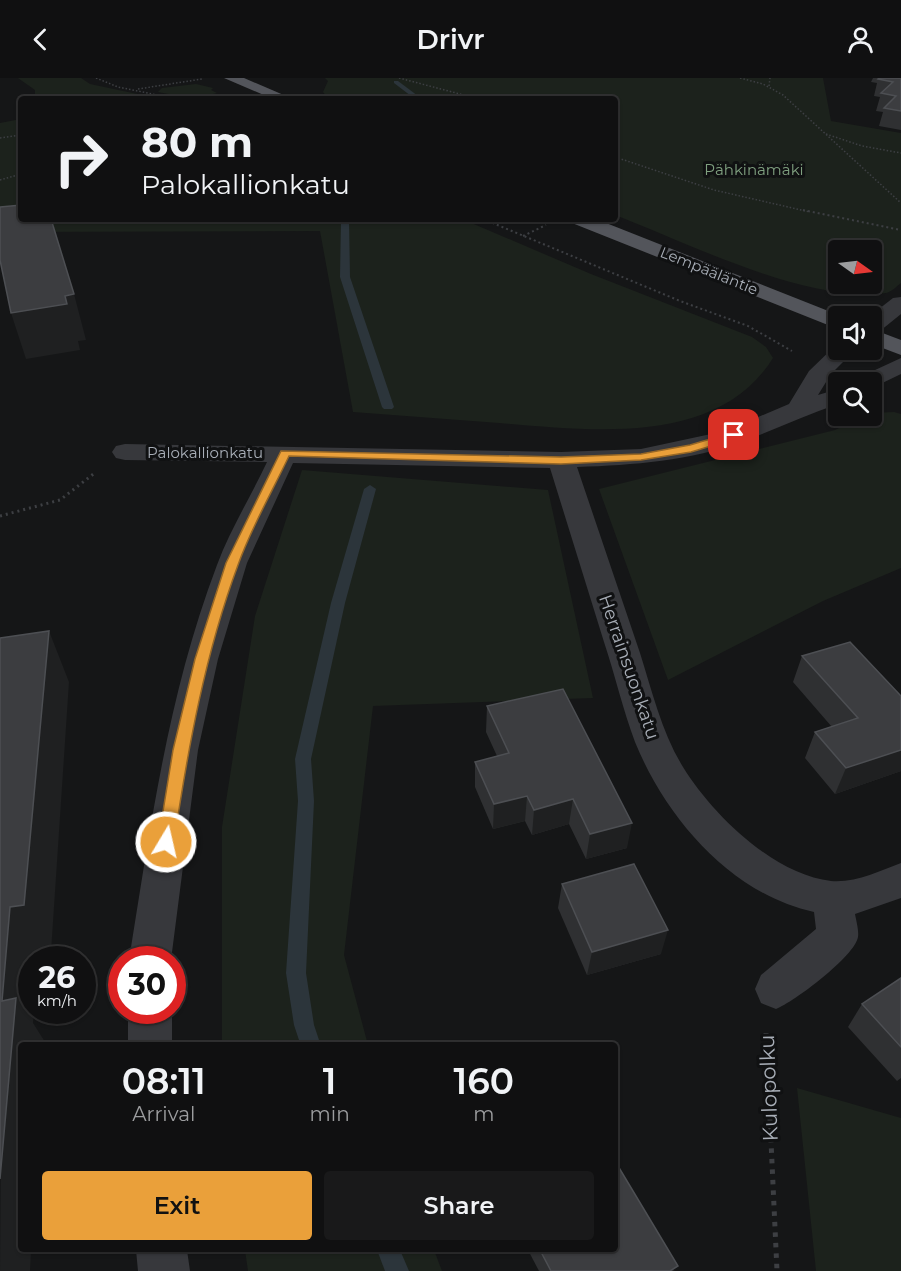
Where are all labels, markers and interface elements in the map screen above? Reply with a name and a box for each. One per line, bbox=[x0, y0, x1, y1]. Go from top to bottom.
icon: back bbox=[24, 23, 57, 56]
text: Drivr bbox=[416, 23, 485, 56]
icon: person bbox=[844, 23, 877, 56]
text: 80 m bbox=[141, 116, 253, 168]
icon: right bbox=[42, 120, 120, 198]
park label: Pähkinämäki bbox=[704, 160, 804, 179]
text: Palokallionkatu bbox=[141, 168, 350, 201]
north arrow bbox=[828, 240, 882, 294]
map controls bbox=[828, 240, 882, 426]
street label: Lempääläntie bbox=[658, 242, 761, 299]
button: sound bbox=[828, 306, 882, 360]
button: search bbox=[828, 372, 882, 426]
pin bbox=[708, 409, 759, 460]
icon: arrive bbox=[717, 418, 750, 451]
street label: Palokallionkatu bbox=[147, 443, 263, 462]
street label: Herrainsuonkatu bbox=[594, 592, 664, 742]
position arrow bbox=[134, 810, 198, 874]
speed limit sign: 30 bbox=[108, 946, 186, 1024]
text: 26 bbox=[39, 959, 75, 996]
text: km/h bbox=[37, 991, 77, 1010]
street label: Kulopolku bbox=[754, 1034, 783, 1142]
text: 08:11 bbox=[122, 1059, 206, 1103]
text: 1 bbox=[323, 1059, 337, 1103]
text: 160 bbox=[454, 1059, 514, 1103]
text: Arrival bbox=[132, 1102, 195, 1126]
text: min bbox=[310, 1102, 350, 1126]
text: m bbox=[473, 1102, 494, 1126]
button: Exit bbox=[42, 1171, 312, 1240]
button: Share bbox=[324, 1171, 594, 1240]

